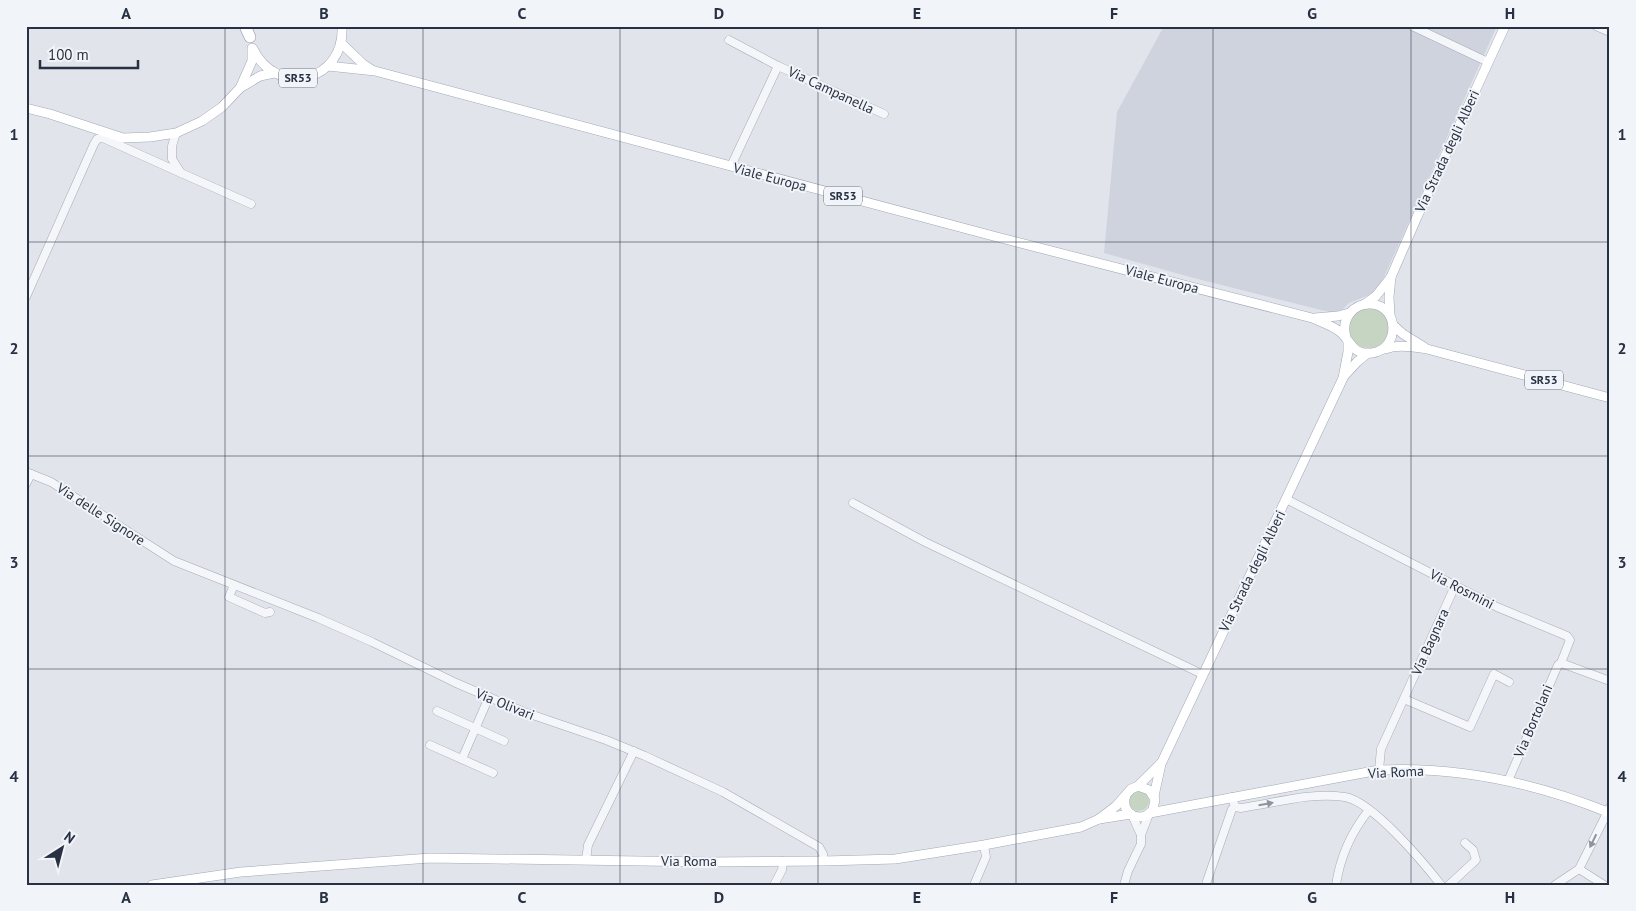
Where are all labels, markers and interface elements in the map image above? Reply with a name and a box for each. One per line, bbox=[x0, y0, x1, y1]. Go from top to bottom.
text: A bbox=[121, 3, 131, 23]
text: B bbox=[319, 3, 329, 23]
text: C bbox=[518, 3, 527, 23]
text: D bbox=[714, 3, 724, 23]
text: E bbox=[913, 3, 921, 23]
text: F bbox=[1110, 3, 1118, 23]
text: G bbox=[1307, 3, 1317, 23]
text: H bbox=[1505, 3, 1515, 23]
scale bar bbox=[40, 38, 138, 70]
text: 100 m bbox=[48, 45, 89, 64]
street label: Via Campanella bbox=[784, 62, 877, 118]
road number: SR53 bbox=[279, 68, 317, 88]
street label: Via Strada degli Alberi bbox=[1410, 87, 1483, 216]
text: 1 bbox=[9, 124, 19, 144]
text: 1 bbox=[1617, 124, 1627, 144]
street label: Viale Europa bbox=[730, 158, 809, 195]
road number: SR53 bbox=[824, 187, 862, 206]
street label: Viale Europa bbox=[1122, 260, 1201, 297]
text: 2 bbox=[9, 338, 19, 358]
text: 2 bbox=[1617, 338, 1627, 358]
road number: SR53 bbox=[1525, 370, 1563, 390]
street label: Via delle Signore bbox=[53, 478, 149, 549]
street label: Via Strada degli Alberi bbox=[1214, 507, 1289, 636]
text: 3 bbox=[9, 552, 19, 572]
text: 3 bbox=[1617, 552, 1627, 572]
street label: Via Rosmini bbox=[1426, 565, 1497, 613]
street label: Via Bagnara bbox=[1407, 606, 1453, 679]
street label: Via Bortolani bbox=[1509, 682, 1556, 761]
street label: Via Olivari bbox=[472, 684, 537, 724]
street label: Via Roma bbox=[1367, 762, 1424, 783]
text: 4 bbox=[9, 766, 19, 786]
text: 4 bbox=[1617, 766, 1627, 786]
one-way arrow bbox=[1258, 799, 1274, 807]
north arrow bbox=[38, 824, 88, 874]
text: N bbox=[61, 827, 79, 847]
one-way arrow bbox=[1589, 833, 1597, 848]
street label: Via Roma bbox=[660, 852, 717, 870]
text: A bbox=[121, 887, 131, 907]
text: B bbox=[319, 887, 329, 907]
text: C bbox=[518, 887, 527, 907]
text: D bbox=[714, 887, 724, 907]
text: E bbox=[913, 887, 921, 907]
text: F bbox=[1110, 887, 1118, 907]
text: G bbox=[1307, 887, 1317, 907]
text: H bbox=[1505, 887, 1515, 907]

